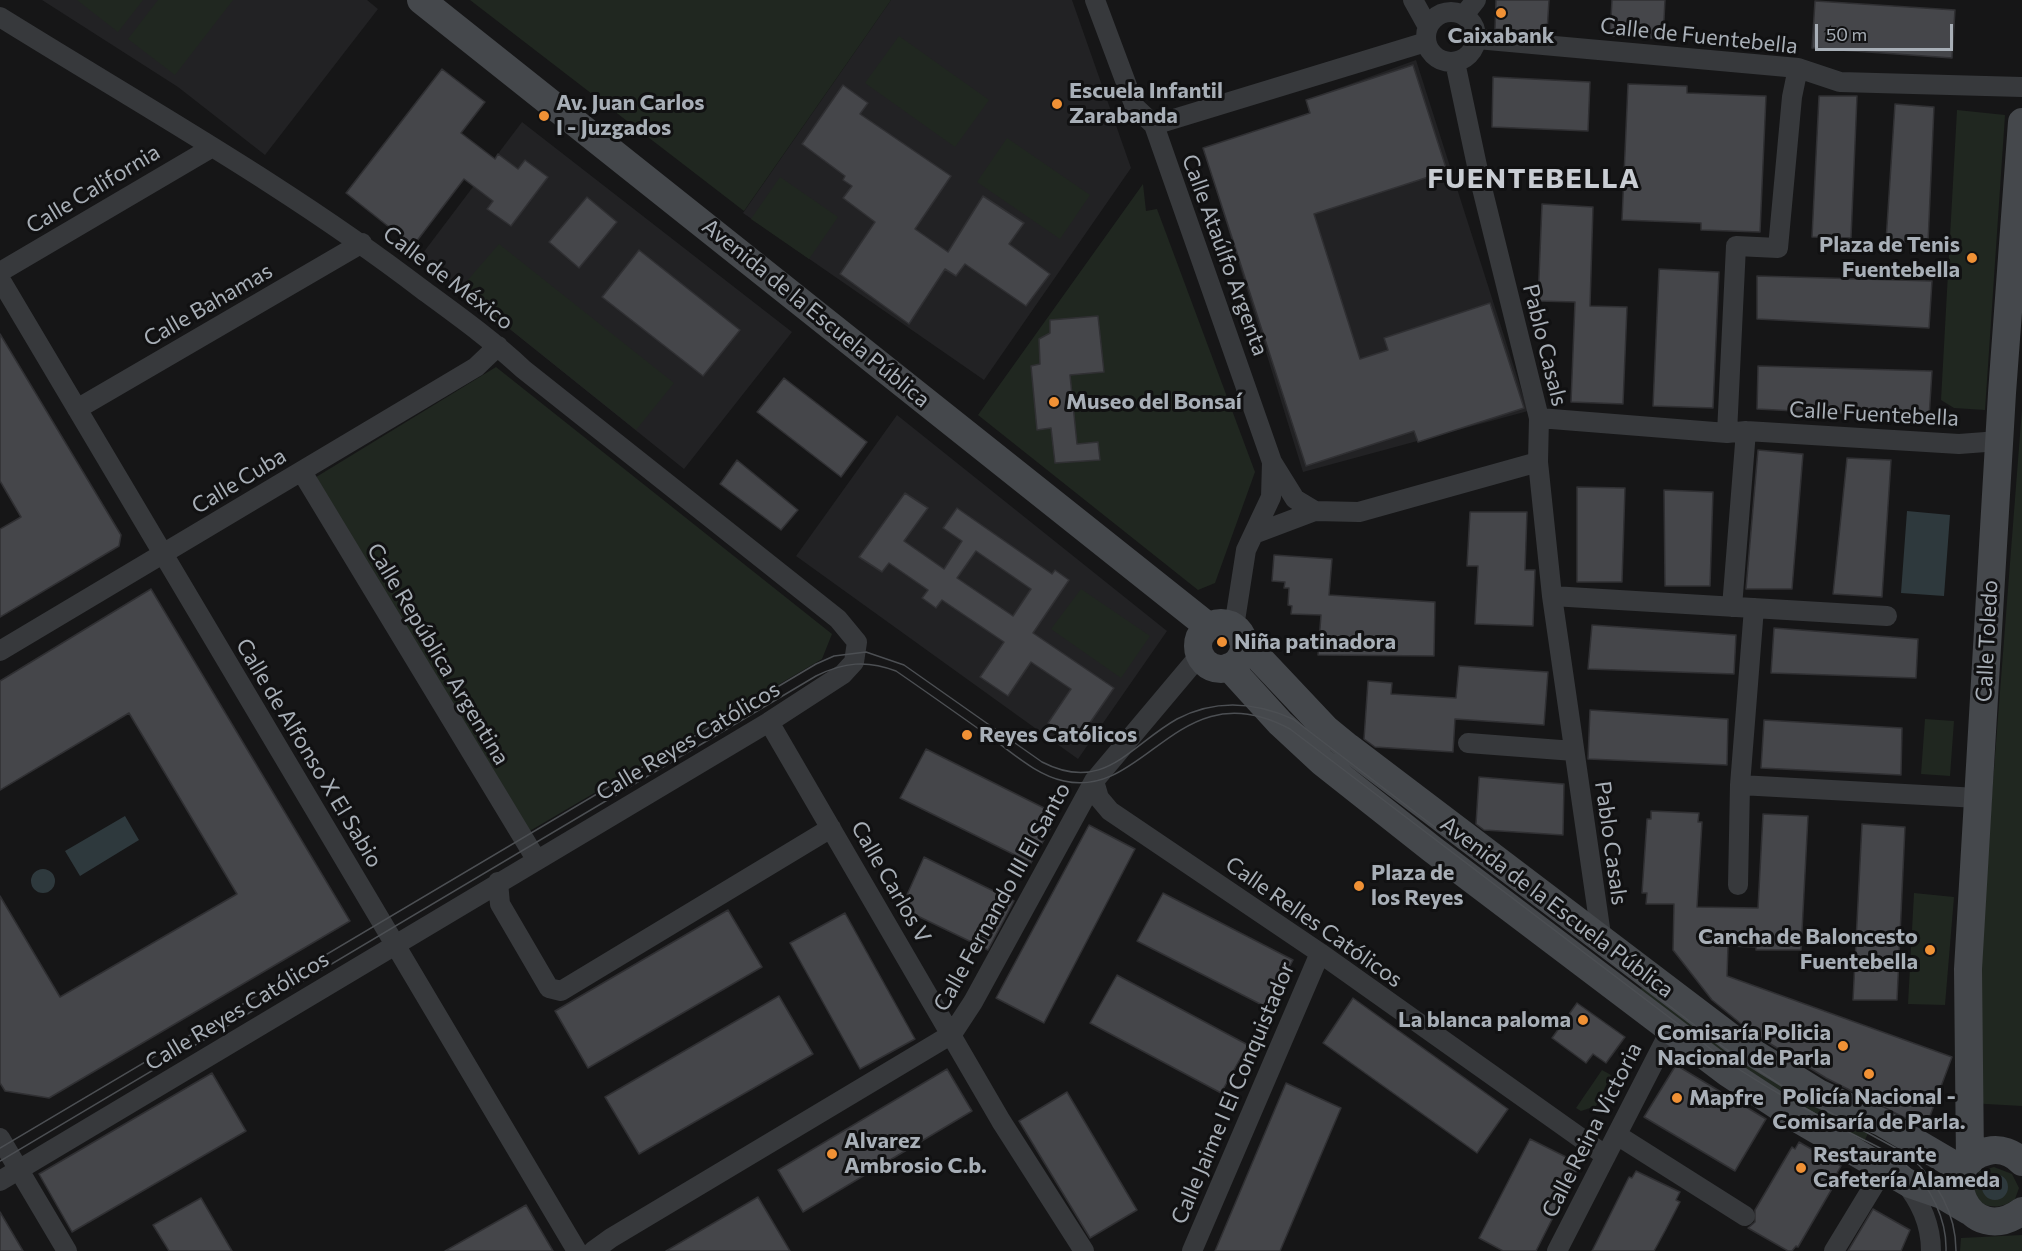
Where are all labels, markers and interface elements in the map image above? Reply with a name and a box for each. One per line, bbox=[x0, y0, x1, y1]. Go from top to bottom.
marker: Caixabank bbox=[1494, 6, 1508, 20]
street label: Calle de Fuentebella bbox=[1599, 12, 1799, 60]
scale bar bbox=[1818, 12, 1956, 50]
place label: Caixabank bbox=[1448, 23, 1554, 49]
text: 50 m bbox=[1826, 23, 1867, 45]
place label: Escuela Infantil Zarabanda bbox=[1069, 78, 1223, 130]
place label: Av. Juan Carlos I - Juzgados bbox=[556, 90, 704, 142]
marker: Escuela Infantil Zarabanda bbox=[1050, 97, 1064, 111]
marker: Av. Juan Carlos I - Juzgados bbox=[537, 109, 551, 123]
street label: Calle California bbox=[21, 139, 165, 239]
street label: Calle Ataúlfo Argenta bbox=[1176, 151, 1274, 359]
district label: FUENTEBELLA bbox=[1427, 162, 1641, 196]
street label: Avenida de la Escuela Pública bbox=[697, 213, 935, 413]
street label: Calle de México bbox=[378, 220, 518, 336]
place label: Plaza de Tenis Fuentebella bbox=[1819, 232, 1960, 284]
marker: Plaza de Tenis Fuentebella bbox=[1965, 251, 1979, 265]
street label: Calle Bahamas bbox=[139, 258, 277, 352]
street label: Pablo Casals bbox=[1517, 281, 1573, 409]
place label: Museo del Bonsaí bbox=[1066, 389, 1242, 415]
marker: Museo del Bonsaí bbox=[1047, 395, 1061, 409]
street label: Calle Fuentebella bbox=[1788, 396, 1960, 432]
street label: Calle Cuba bbox=[187, 443, 291, 519]
street label: Calle República Argentina bbox=[361, 538, 515, 770]
street label: Calle Toledo bbox=[1971, 579, 2003, 703]
place label: Niña patinadora bbox=[1234, 629, 1396, 655]
street label: Calle de Alfonso X El Sabio bbox=[230, 634, 388, 872]
marker: Niña patinadora bbox=[1215, 635, 1229, 649]
street label: Calle Reyes Católicos bbox=[591, 676, 785, 806]
place label: Reyes Católicos bbox=[979, 722, 1137, 748]
marker: Reyes Católicos bbox=[960, 728, 974, 742]
street label: Calle Fernando III El Santo bbox=[928, 778, 1076, 1016]
street label: Pablo Casals bbox=[1589, 779, 1633, 907]
street label: Avenida de la Escuela Pública bbox=[1435, 811, 1679, 1003]
street label: Calle Carlos V bbox=[845, 816, 937, 948]
street label: Calle Relles Católicos bbox=[1220, 851, 1408, 993]
place label: Plaza de los Reyes bbox=[1371, 860, 1463, 912]
marker: Plaza de los Reyes bbox=[1352, 879, 1366, 893]
place label: Cancha de Baloncesto Fuentebella bbox=[1698, 924, 1918, 975]
marker: Cancha de Baloncesto Fuentebella bbox=[1923, 943, 1937, 957]
street label: Calle Reyes Católicos bbox=[140, 946, 334, 1076]
street label: Calle Jaime I El Conquistador bbox=[1166, 958, 1300, 1228]
place label: La blanca paloma bbox=[1398, 1007, 1571, 1033]
marker: La blanca paloma bbox=[1576, 1013, 1590, 1027]
place label: Comisaría Policia Nacional de Parla bbox=[1657, 1020, 1831, 1072]
street label: Calle Reina Victoria bbox=[1536, 1038, 1648, 1222]
marker: Comisaría Policia Nacional de Parla bbox=[1836, 1039, 1850, 1053]
marker: Policía Nacional - Comisaría de Parla. bbox=[1862, 1067, 1876, 1081]
place label: Policía Nacional - Comisaría de Parla. bbox=[1772, 1084, 1966, 1136]
place label: Mapfre bbox=[1689, 1085, 1764, 1111]
marker: Mapfre bbox=[1670, 1091, 1684, 1105]
place label: Alvarez Ambrosio C.b. bbox=[844, 1128, 987, 1180]
place label: Restaurante Cafetería Alameda bbox=[1813, 1142, 2000, 1194]
marker: Alvarez Ambrosio C.b. bbox=[825, 1147, 839, 1161]
marker: Restaurante Cafetería Alameda bbox=[1794, 1161, 1808, 1175]

